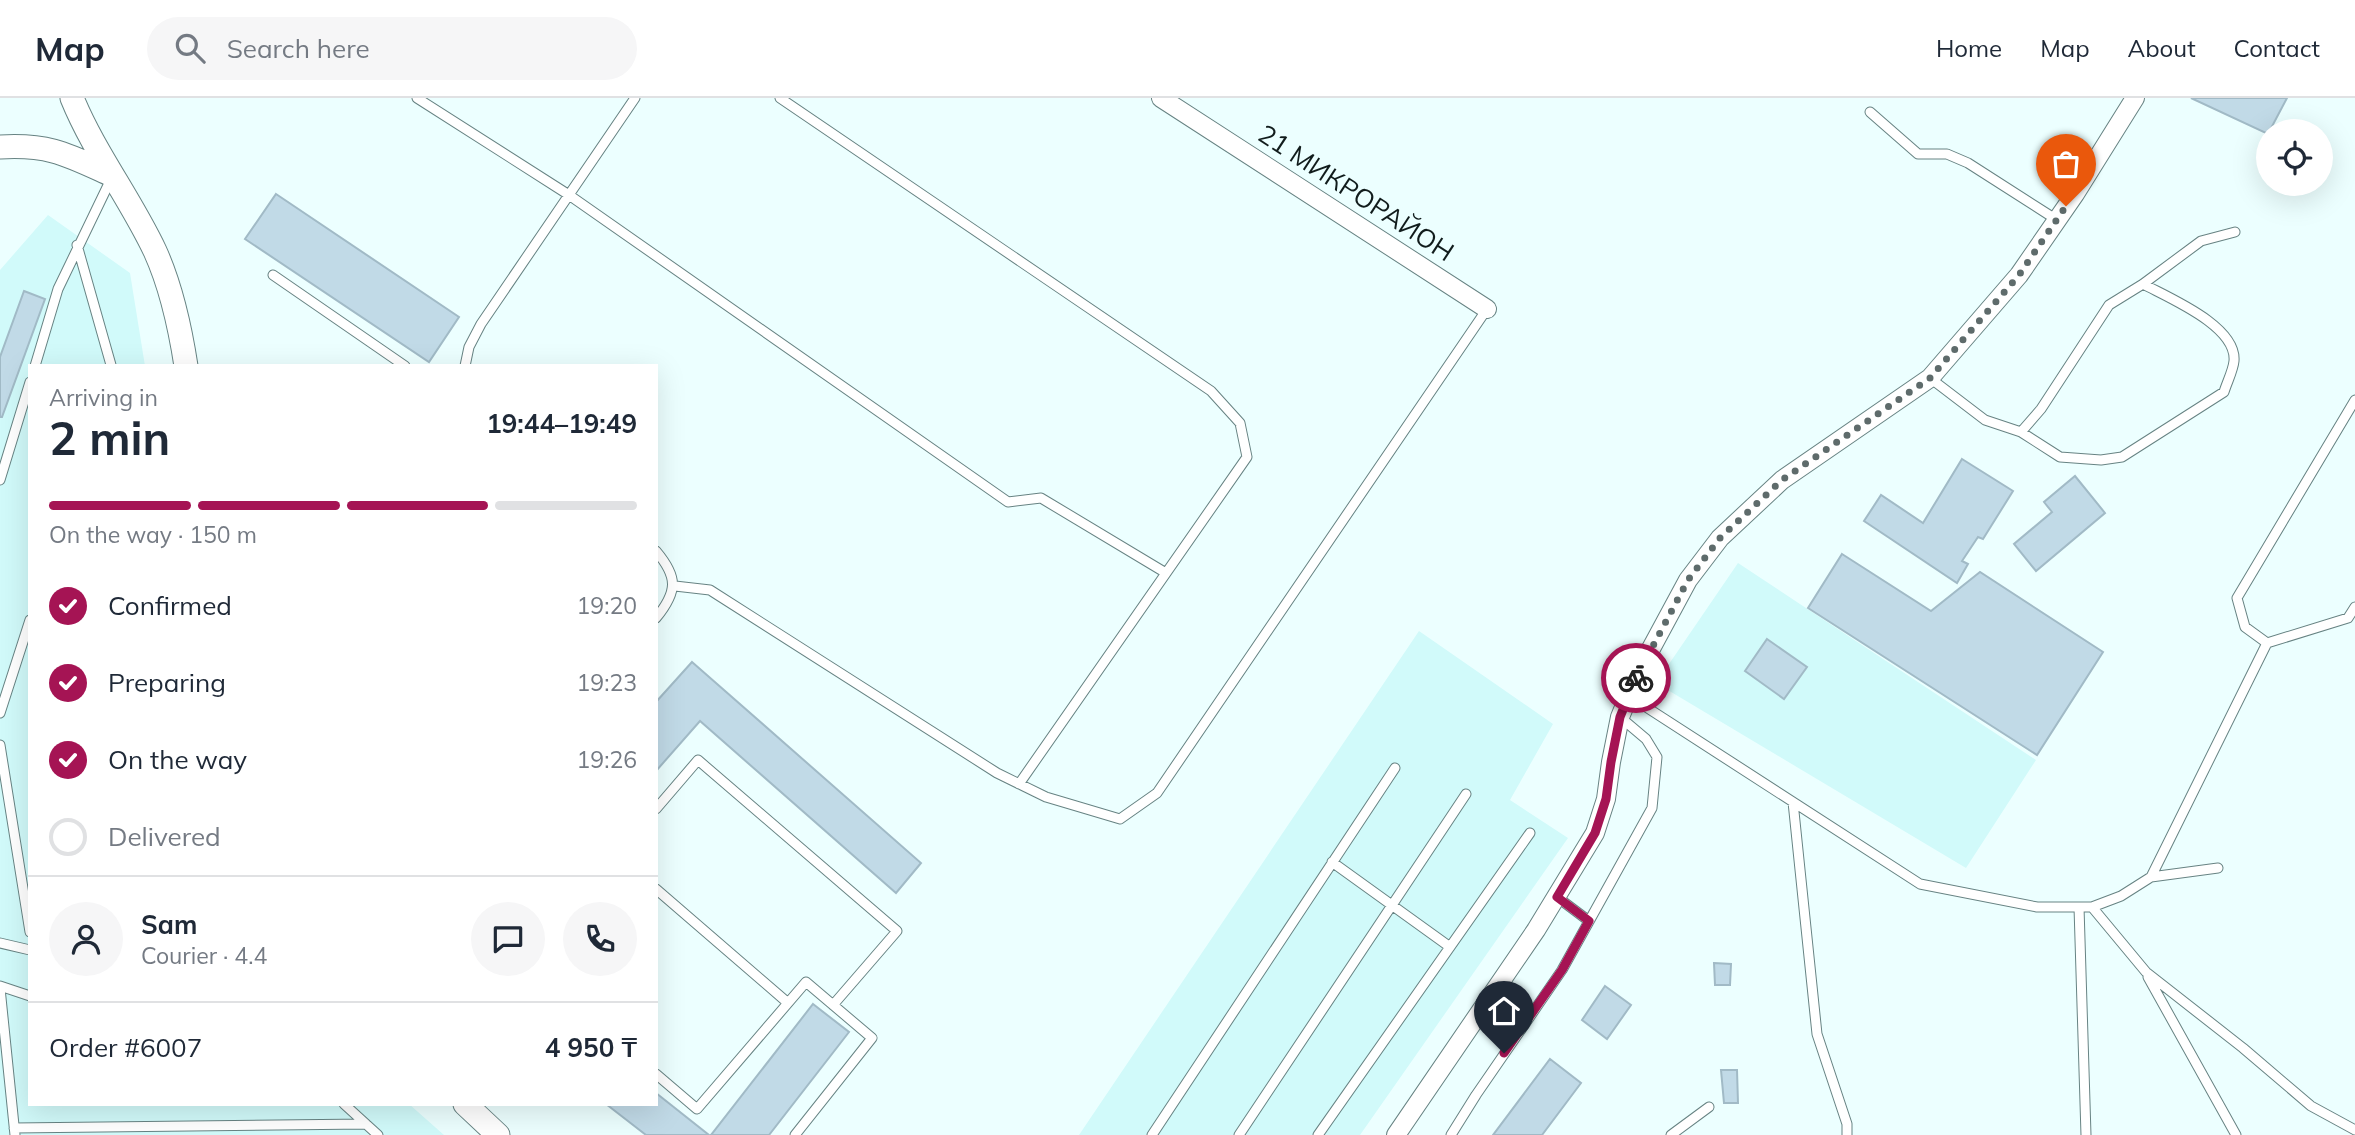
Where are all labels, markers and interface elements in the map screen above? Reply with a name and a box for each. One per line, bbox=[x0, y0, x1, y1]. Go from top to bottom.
search box bbox=[147, 17, 637, 80]
text: Map bbox=[35, 28, 105, 69]
icon: search bbox=[171, 29, 209, 67]
text: Search here bbox=[227, 32, 370, 65]
text: Home bbox=[1936, 33, 2002, 63]
text: Map bbox=[2040, 33, 2090, 63]
text: About bbox=[2128, 33, 2196, 63]
text: Contact bbox=[2234, 33, 2320, 63]
street label: 21 МИКРОРАЙОН bbox=[1252, 117, 1460, 268]
map controls bbox=[2256, 119, 2333, 196]
button: locate bbox=[2256, 119, 2333, 196]
pin bbox=[2036, 134, 2096, 206]
icon: bag bbox=[2047, 145, 2085, 183]
text: Arriving in bbox=[49, 383, 158, 412]
text: 19:44–19:49 bbox=[486, 407, 637, 440]
text: 2 min bbox=[49, 409, 170, 467]
text: On the way · 150 m bbox=[49, 520, 257, 549]
icon: check bbox=[49, 587, 87, 625]
text: Confirmed bbox=[108, 589, 232, 622]
text: 19:20 bbox=[577, 591, 637, 620]
courier bbox=[1601, 643, 1671, 713]
icon: bike bbox=[1617, 659, 1655, 697]
icon: check bbox=[49, 664, 87, 702]
text: Preparing bbox=[108, 666, 226, 699]
text: 19:23 bbox=[577, 668, 637, 697]
icon: check bbox=[49, 741, 87, 779]
text: On the way bbox=[108, 743, 247, 776]
text: 19:26 bbox=[577, 745, 637, 774]
text: Delivered bbox=[108, 820, 221, 853]
button: person bbox=[49, 902, 123, 976]
button: chat bbox=[471, 902, 545, 976]
button: phone bbox=[563, 902, 637, 976]
text: Sam bbox=[141, 908, 197, 941]
text: Courier · 4.4 bbox=[141, 941, 267, 970]
pin bbox=[1474, 981, 1534, 1053]
icon: home bbox=[1485, 992, 1523, 1030]
text: Order #6007 bbox=[49, 1031, 202, 1064]
text: 4 950 ₸ bbox=[545, 1031, 637, 1064]

